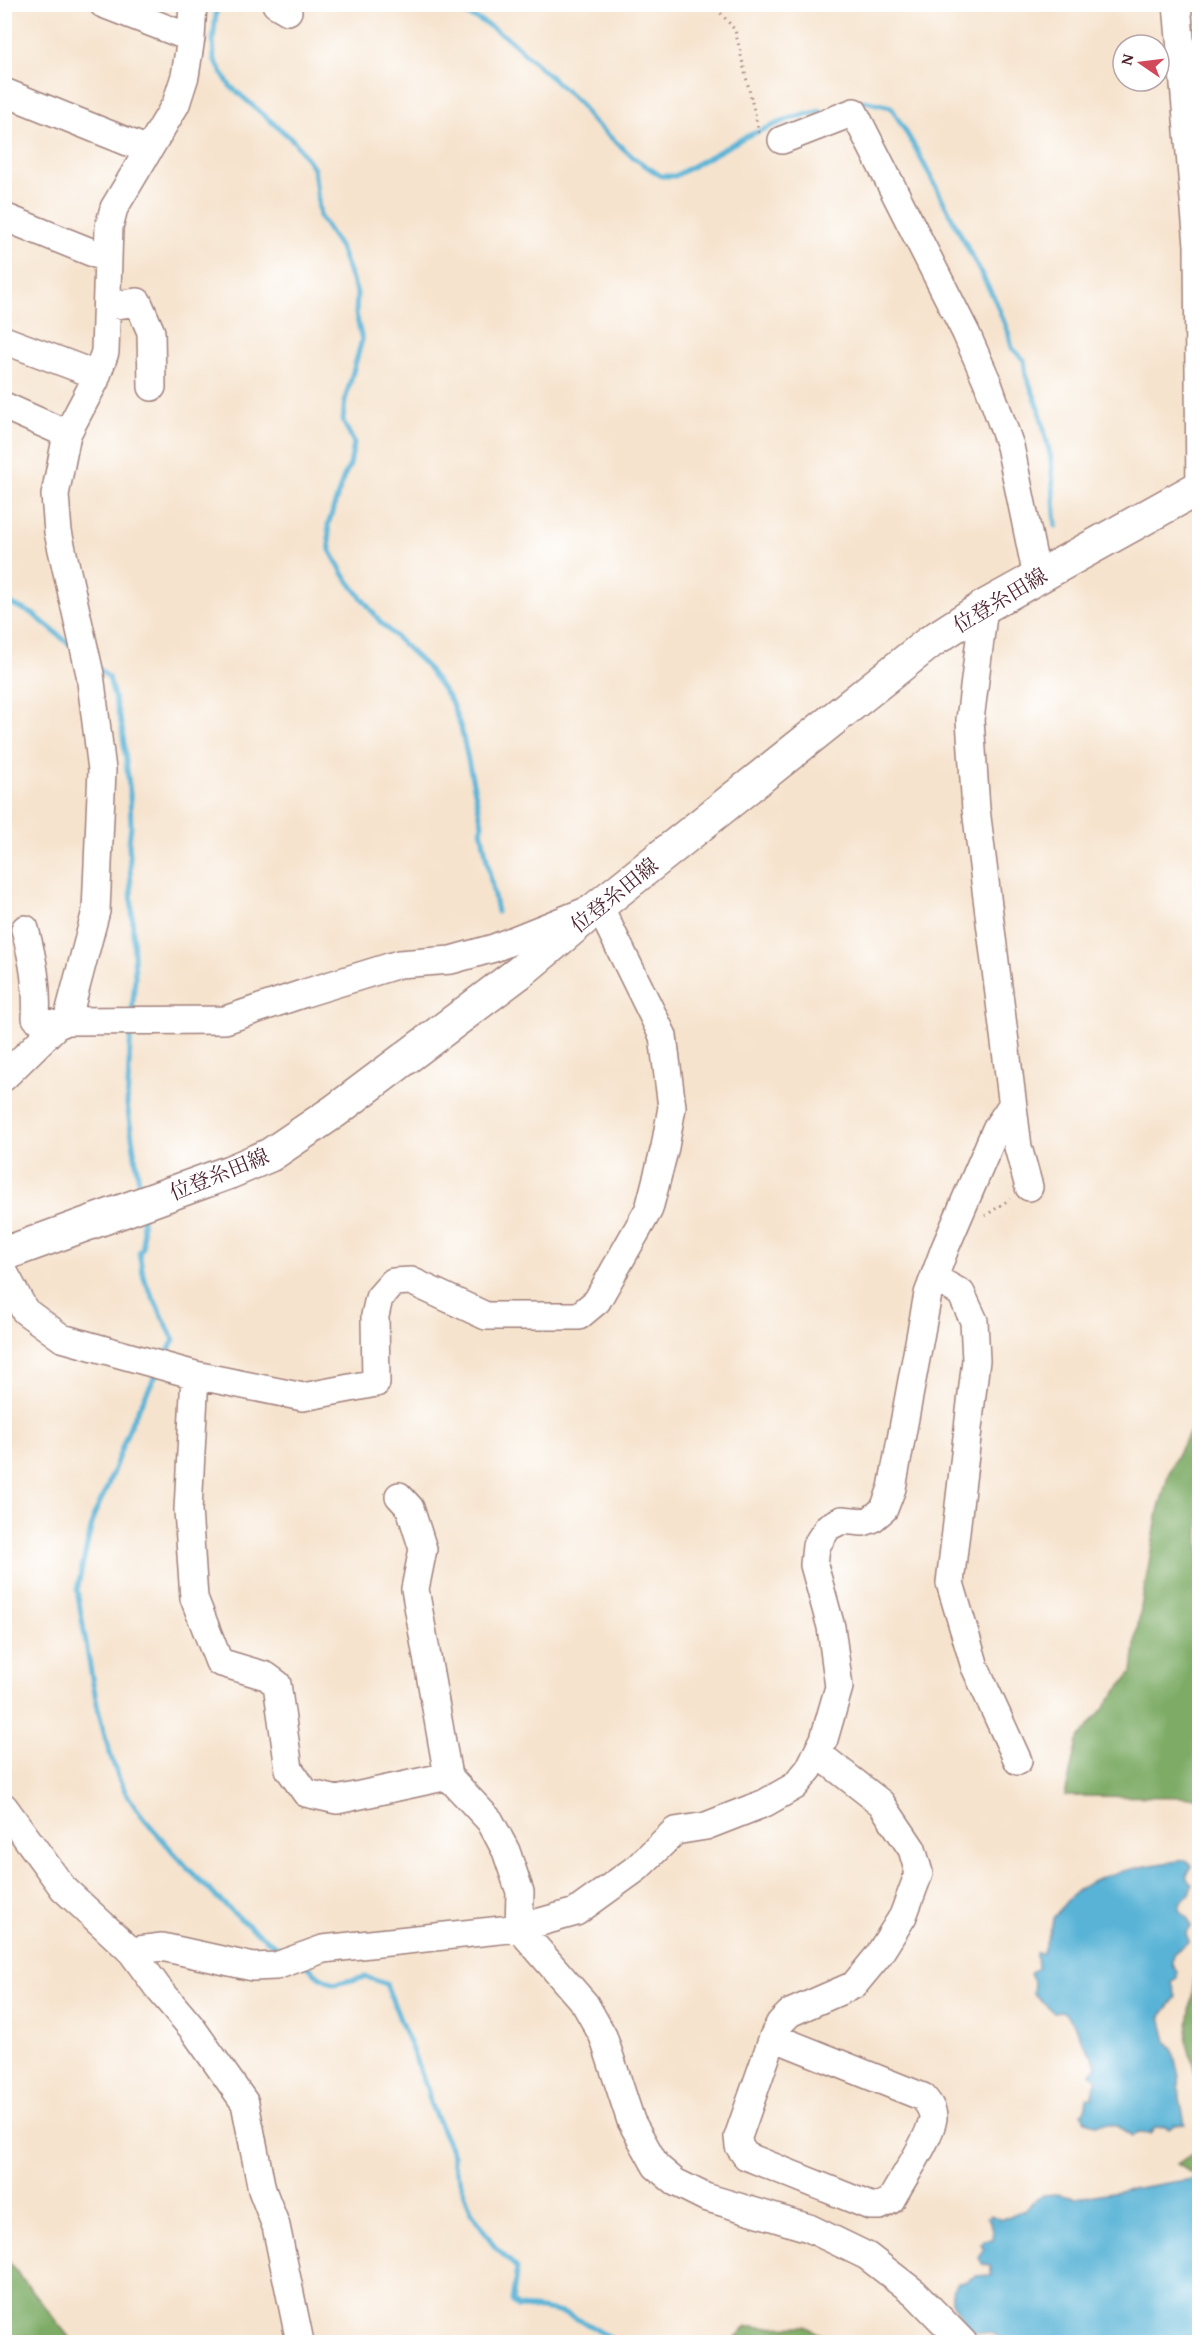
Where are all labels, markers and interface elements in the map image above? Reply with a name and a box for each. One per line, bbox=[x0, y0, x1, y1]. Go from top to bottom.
north arrow bbox=[1111, 33, 1171, 93]
text: N bbox=[1114, 51, 1139, 67]
street label: 位登糸田線 bbox=[947, 560, 1053, 640]
street label: 位登糸田線 bbox=[563, 850, 665, 940]
street label: 位登糸田線 bbox=[165, 1140, 273, 1208]

